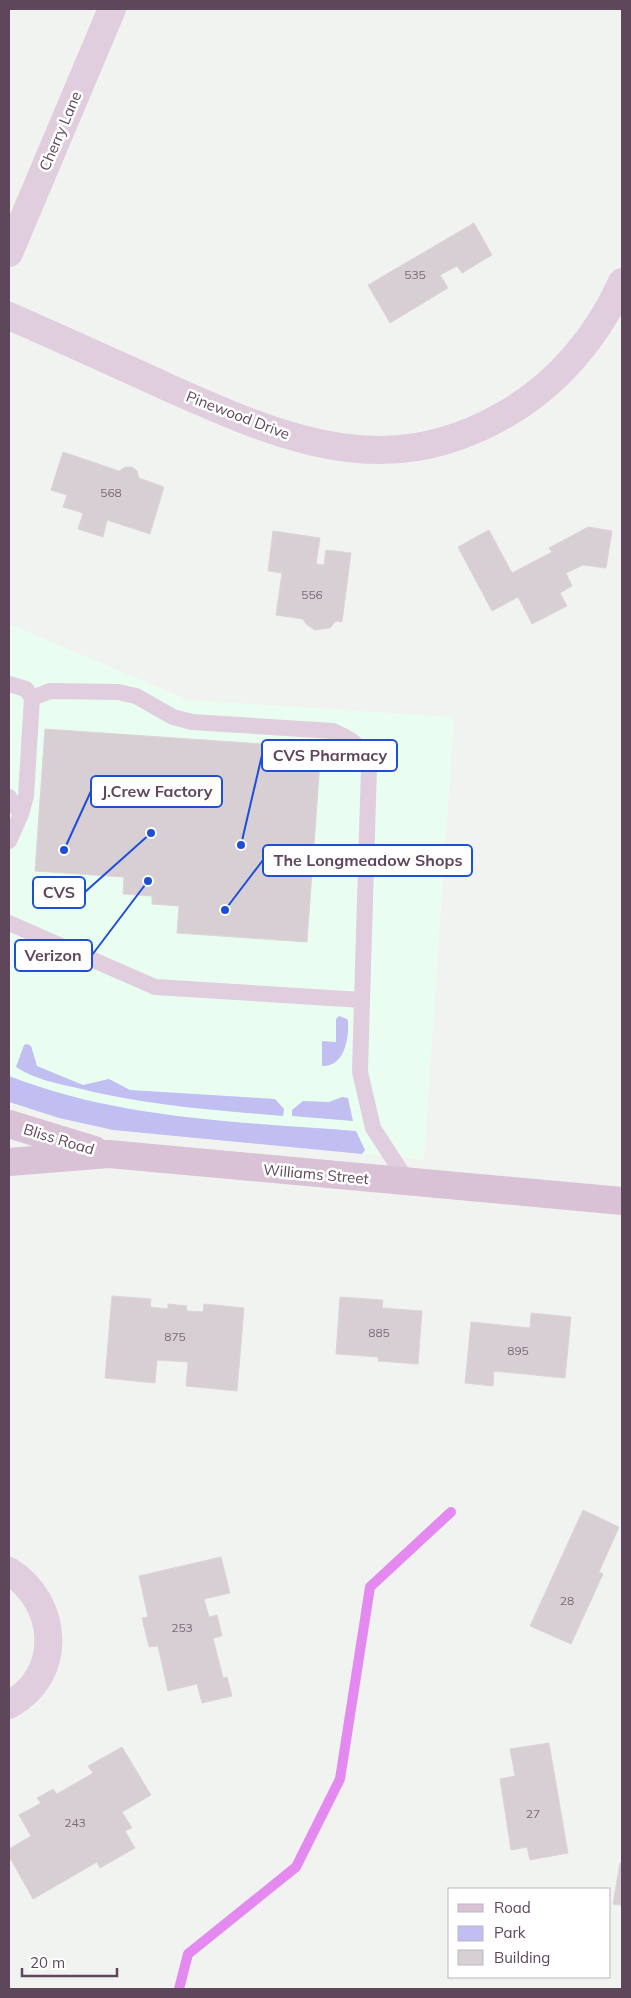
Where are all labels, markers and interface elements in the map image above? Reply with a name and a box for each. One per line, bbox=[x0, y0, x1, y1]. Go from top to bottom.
street label: Cherry Lane bbox=[35, 88, 85, 174]
house number: 535 bbox=[404, 267, 426, 282]
street label: Pinewood Drive bbox=[184, 387, 292, 443]
house number: 568 bbox=[100, 485, 122, 500]
house number: 556 bbox=[301, 587, 323, 602]
callout: CVS Pharmacy bbox=[262, 740, 397, 771]
text: CVS Pharmacy bbox=[273, 745, 388, 765]
callout: J.Crew Factory bbox=[91, 776, 222, 807]
text: J.Crew Factory bbox=[102, 781, 213, 801]
callout: The Longmeadow Shops bbox=[263, 845, 472, 876]
text: The Longmeadow Shops bbox=[274, 850, 462, 870]
callout: CVS bbox=[33, 877, 85, 908]
text: CVS bbox=[43, 882, 75, 902]
callout: Verizon bbox=[15, 940, 92, 971]
text: Verizon bbox=[23, 945, 82, 965]
street label: Bliss Road bbox=[21, 1119, 97, 1159]
street label: Williams Street bbox=[262, 1160, 370, 1188]
house number: 885 bbox=[368, 1325, 390, 1340]
house number: 875 bbox=[164, 1329, 186, 1344]
house number: 895 bbox=[507, 1343, 529, 1358]
house number: 28 bbox=[560, 1593, 574, 1608]
house number: 253 bbox=[171, 1620, 193, 1635]
house number: 27 bbox=[526, 1806, 540, 1821]
house number: 243 bbox=[64, 1815, 86, 1830]
legend bbox=[448, 1888, 611, 1978]
text: Road bbox=[494, 1898, 531, 1917]
text: Park bbox=[494, 1923, 526, 1942]
scale bar bbox=[22, 1946, 118, 1978]
text: Building bbox=[494, 1948, 550, 1967]
text: 20 m bbox=[30, 1953, 65, 1972]

